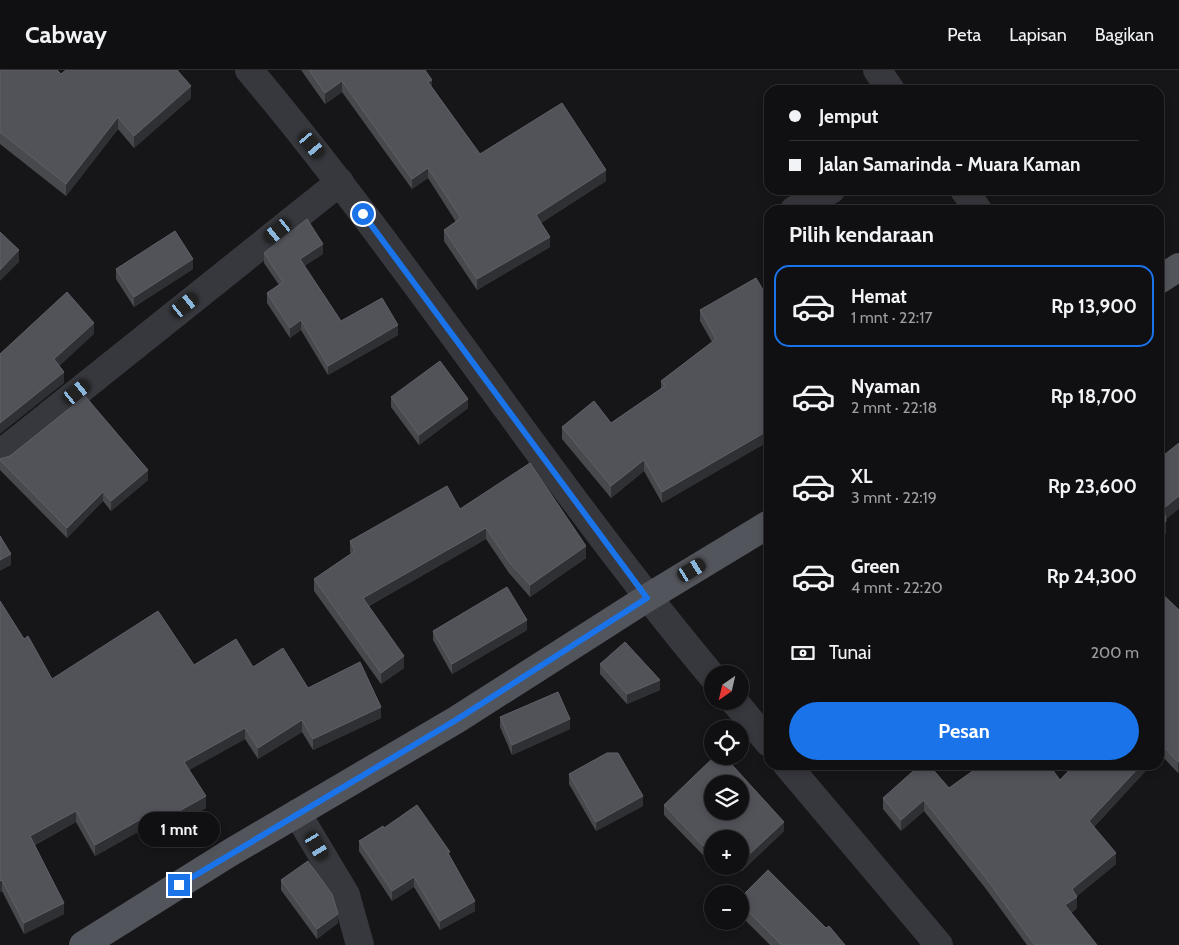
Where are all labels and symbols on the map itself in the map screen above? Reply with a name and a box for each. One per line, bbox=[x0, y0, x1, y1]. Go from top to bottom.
car bbox=[296, 129, 327, 161]
route start bbox=[352, 203, 374, 225]
car bbox=[261, 216, 294, 246]
car bbox=[168, 290, 201, 320]
car bbox=[60, 377, 93, 407]
car bbox=[675, 556, 708, 584]
north arrow bbox=[704, 665, 749, 710]
callout: 1 mnt bbox=[138, 812, 220, 848]
car bbox=[302, 829, 331, 863]
route end bbox=[168, 874, 190, 896]

